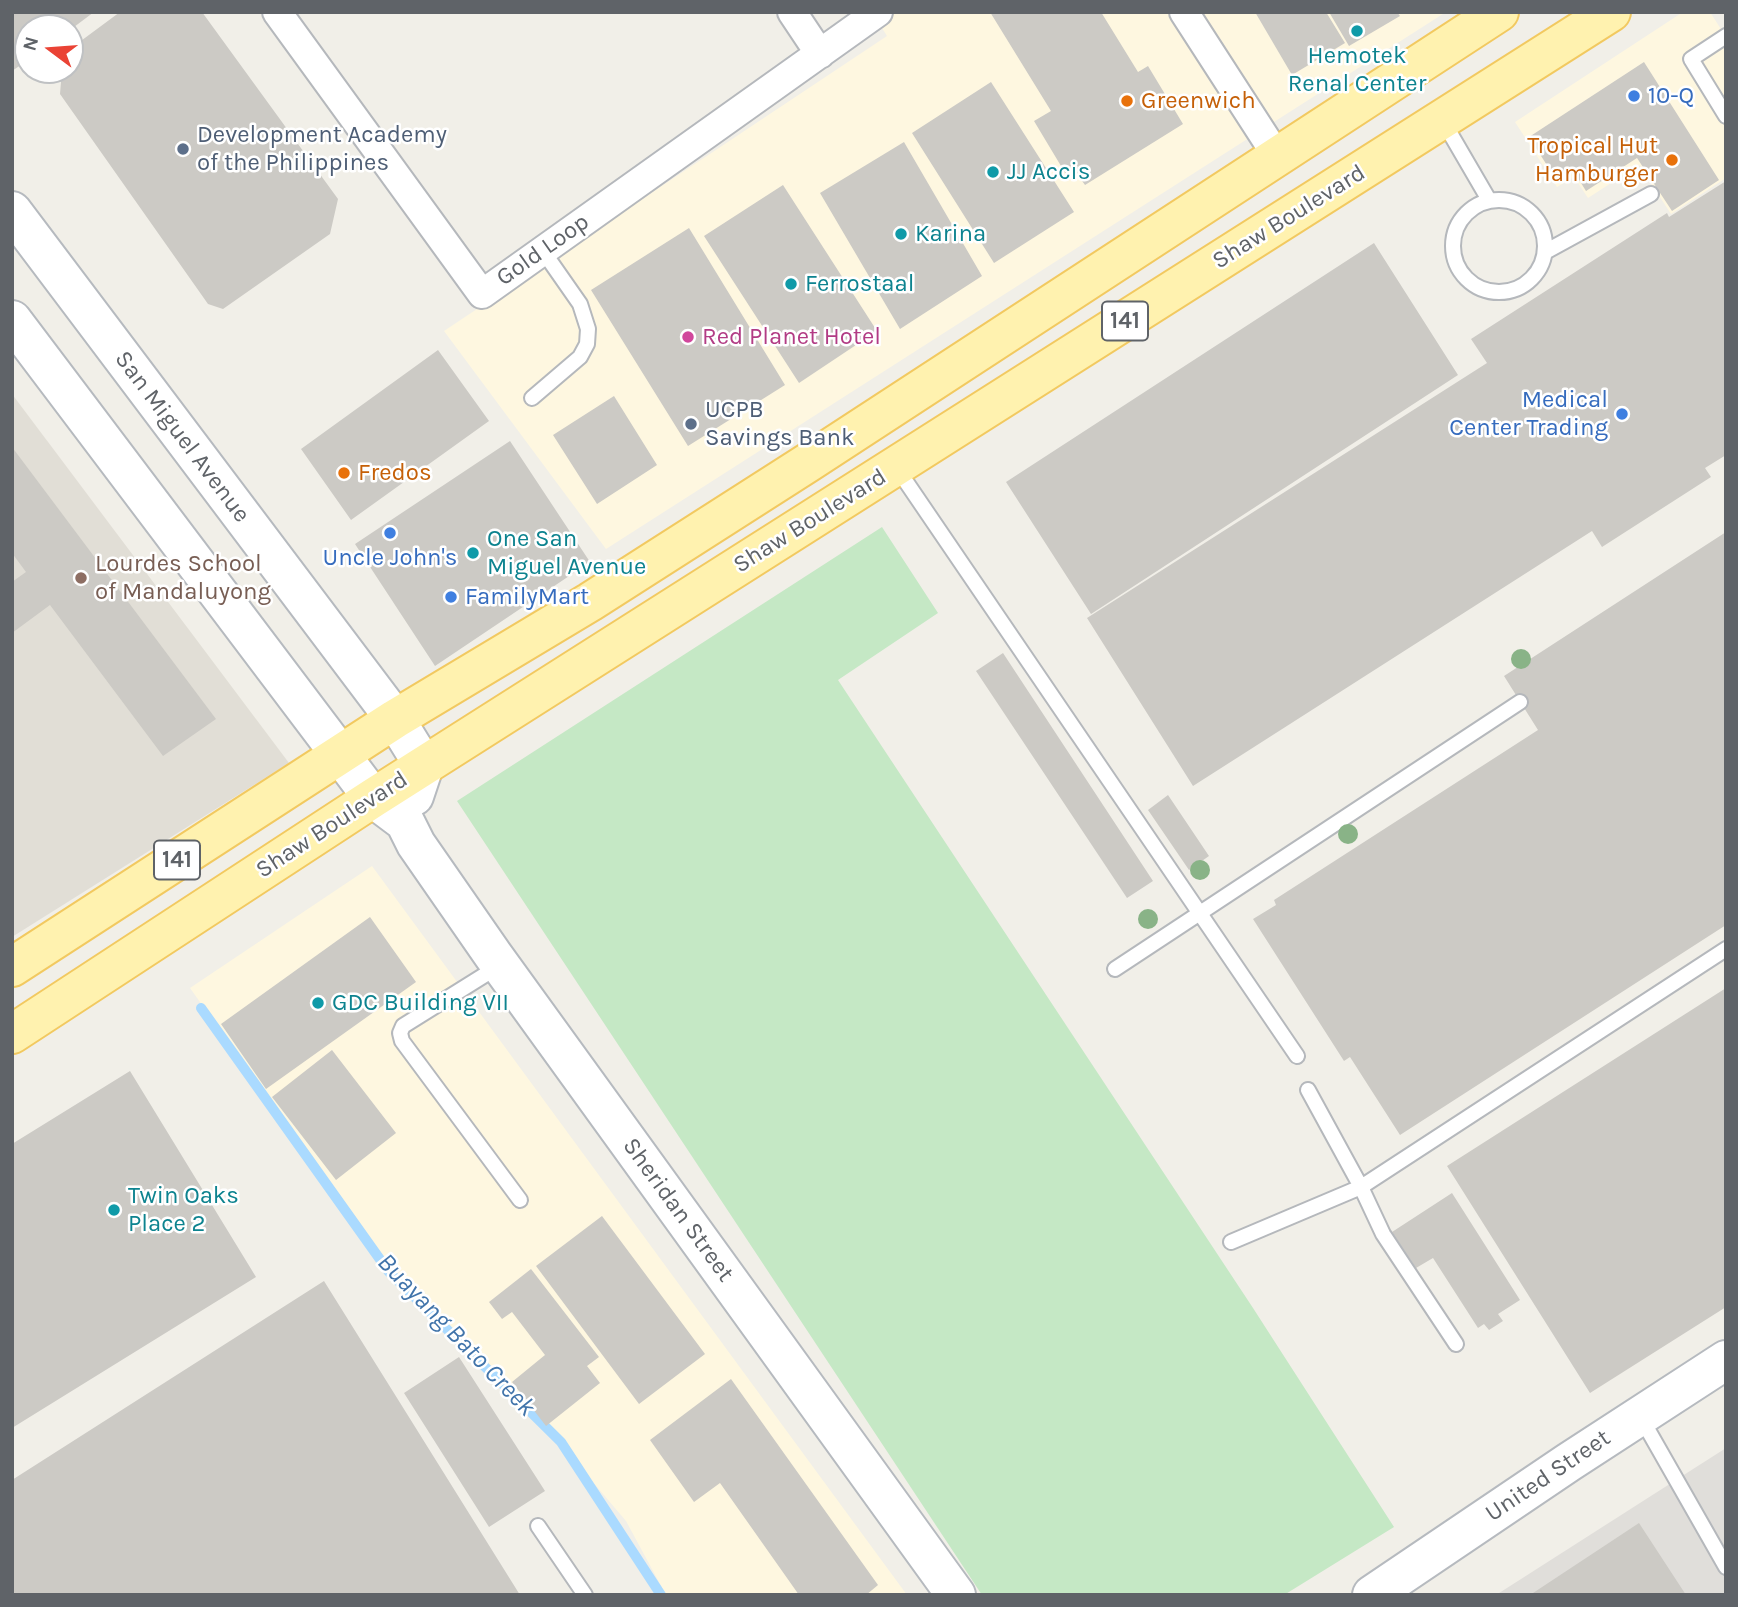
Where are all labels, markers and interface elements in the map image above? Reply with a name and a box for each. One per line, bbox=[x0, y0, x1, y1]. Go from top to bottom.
north arrow bbox=[14, 14, 84, 84]
marker: Hemotek Renal Center bbox=[1349, 23, 1365, 39]
text: N bbox=[18, 34, 43, 53]
place label: Hemotek Renal Center bbox=[1288, 42, 1426, 98]
place label: 10-Q bbox=[1648, 82, 1694, 110]
place label: Greenwich bbox=[1141, 87, 1256, 115]
marker: 10-Q bbox=[1626, 88, 1642, 104]
marker: Greenwich bbox=[1119, 93, 1135, 109]
place label: Development Academy of the Philippines bbox=[197, 121, 447, 177]
place label: Tropical Hut Hamburger bbox=[1527, 132, 1658, 188]
marker: Development Academy of the Philippines bbox=[175, 141, 191, 157]
marker: Tropical Hut Hamburger bbox=[1664, 152, 1680, 168]
place label: JJ Accis bbox=[1007, 158, 1090, 186]
street label: Shaw Boulevard bbox=[1207, 158, 1371, 276]
marker: JJ Accis bbox=[985, 164, 1001, 180]
street label: Gold Loop bbox=[491, 208, 595, 292]
place label: Karina bbox=[915, 220, 986, 248]
marker: Karina bbox=[893, 226, 909, 242]
place label: Ferrostaal bbox=[805, 270, 914, 298]
marker: Ferrostaal bbox=[783, 276, 799, 292]
road number: 141 bbox=[1102, 302, 1148, 340]
place label: Red Planet Hotel bbox=[702, 323, 881, 351]
marker: Red Planet Hotel bbox=[680, 329, 696, 345]
street label: San Miguel Avenue bbox=[108, 346, 256, 528]
place label: Medical Center Trading bbox=[1449, 386, 1608, 442]
place label: UCPB Savings Bank bbox=[705, 396, 854, 452]
marker: Medical Center Trading bbox=[1614, 406, 1630, 422]
marker: UCPB Savings Bank bbox=[683, 416, 699, 432]
place label: Fredos bbox=[358, 459, 432, 487]
street label: Shaw Boulevard bbox=[728, 462, 892, 580]
marker: Fredos bbox=[336, 465, 352, 481]
marker: Uncle John's bbox=[382, 525, 398, 541]
place label: One San Miguel Avenue bbox=[487, 525, 646, 581]
place label: Uncle John's bbox=[323, 544, 457, 572]
marker: One San Miguel Avenue bbox=[465, 545, 481, 561]
place label: Lourdes School of Mandaluyong bbox=[95, 550, 271, 606]
marker: Lourdes School of Mandaluyong bbox=[73, 570, 89, 586]
place label: FamilyMart bbox=[465, 583, 589, 611]
marker: FamilyMart bbox=[443, 589, 459, 605]
street label: Shaw Boulevard bbox=[251, 765, 413, 885]
road number: 141 bbox=[154, 840, 200, 880]
place label: GDC Building VII bbox=[332, 989, 509, 1017]
marker: GDC Building VII bbox=[310, 995, 326, 1011]
street label: Sheridan Street bbox=[616, 1133, 740, 1287]
place label: Twin Oaks Place 2 bbox=[128, 1182, 239, 1238]
marker: Twin Oaks Place 2 bbox=[106, 1202, 122, 1218]
water label: Buayang Bato Creek bbox=[370, 1247, 542, 1423]
street label: United Street bbox=[1480, 1424, 1616, 1528]

